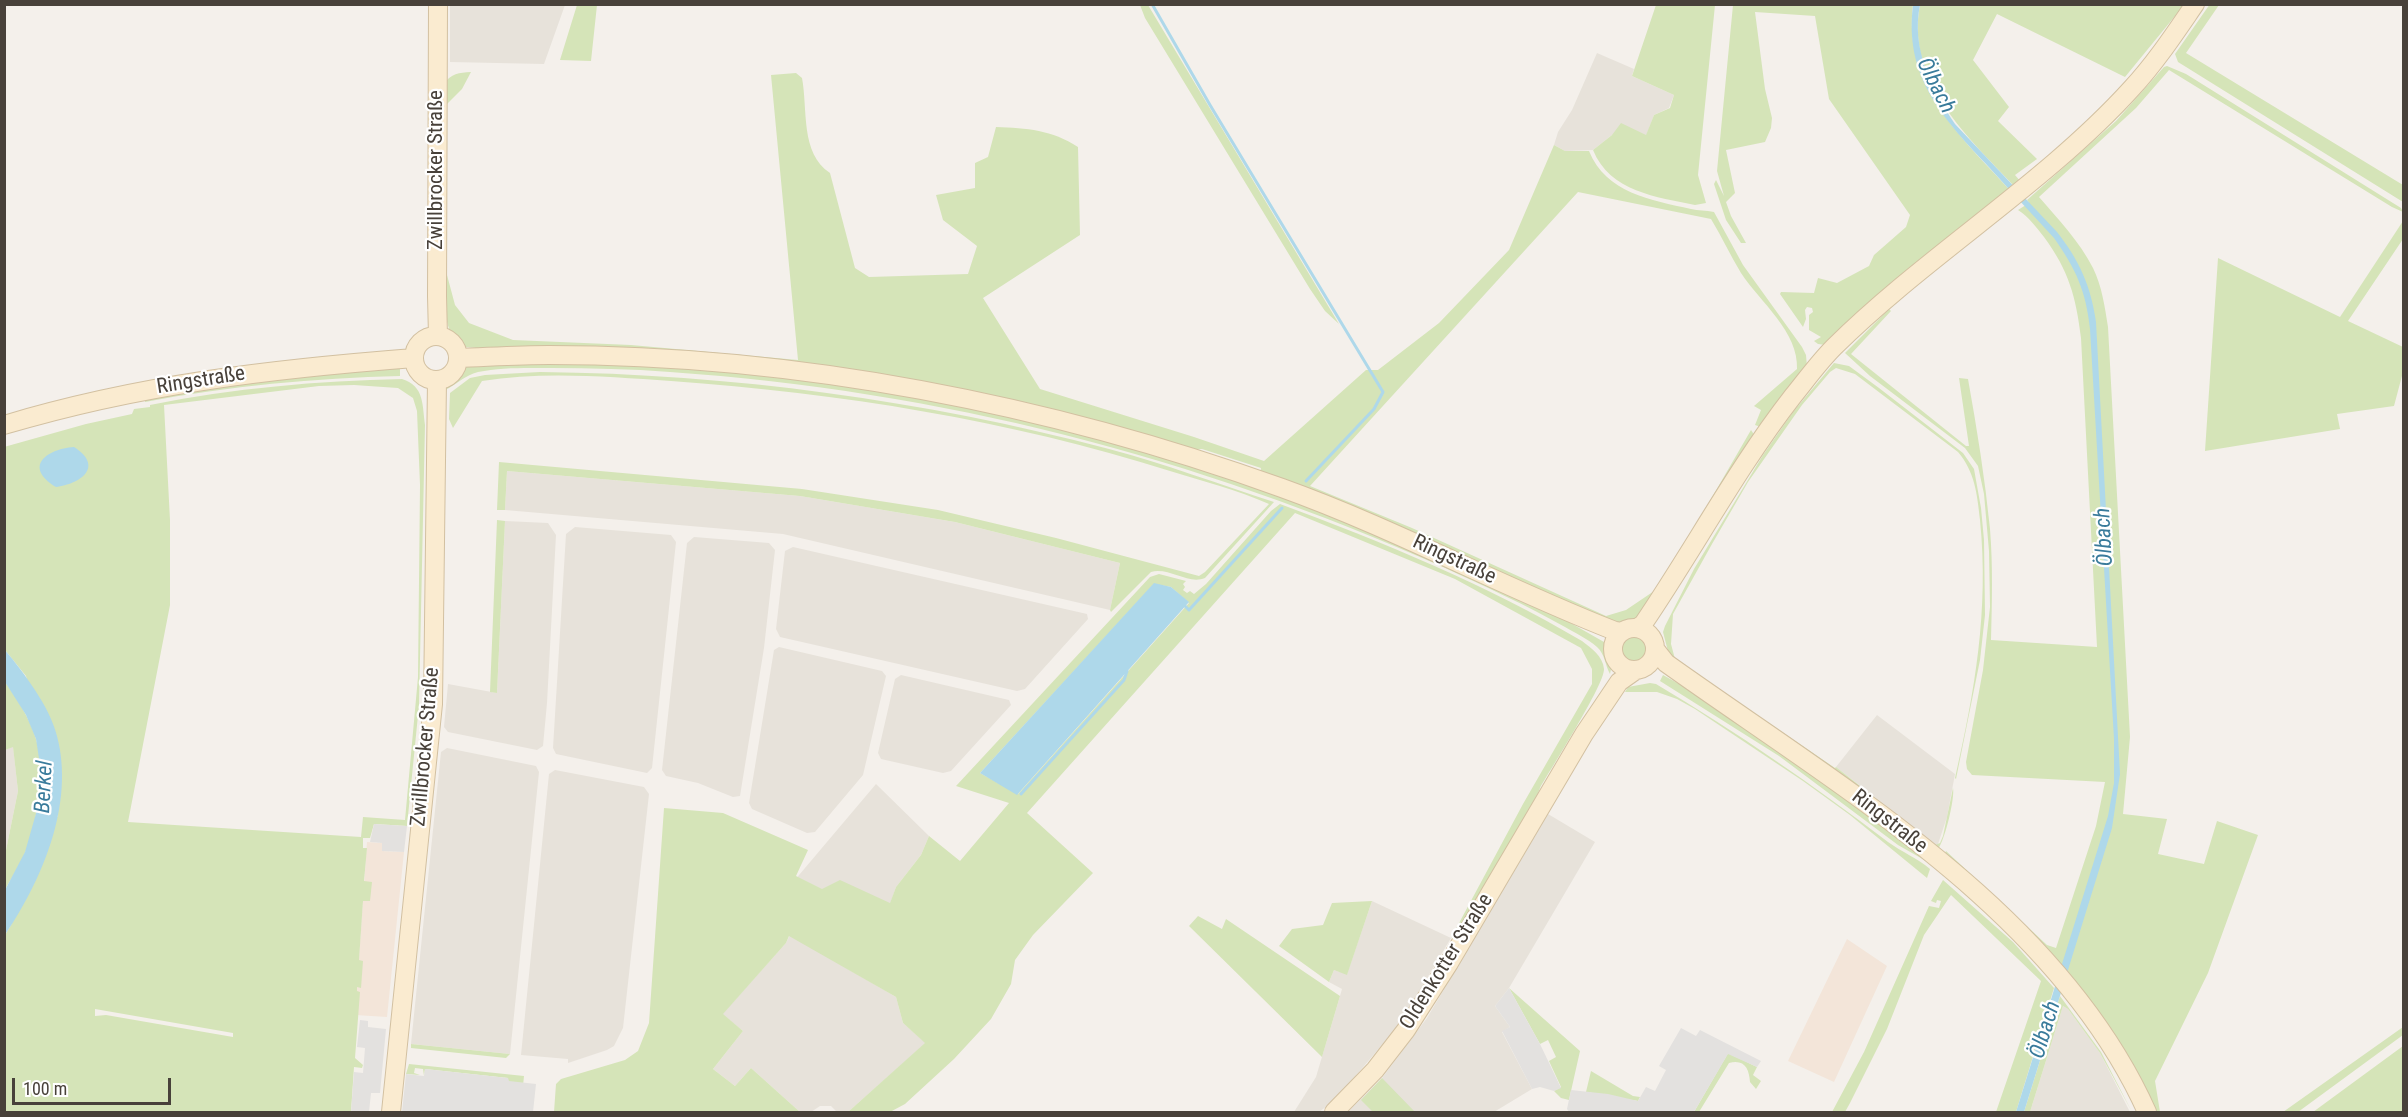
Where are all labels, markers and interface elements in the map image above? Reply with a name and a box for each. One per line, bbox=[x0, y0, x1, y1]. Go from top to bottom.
water label: Ölbach bbox=[1910, 54, 1960, 118]
street label: Zwillbrocker Straße bbox=[424, 90, 450, 250]
street label: Ringstraße bbox=[155, 362, 247, 400]
water label: Ölbach bbox=[2090, 507, 2120, 567]
street label: Ringstraße bbox=[1408, 530, 1500, 590]
street label: Zwillbrocker Straße bbox=[406, 666, 446, 828]
water label: Berkel bbox=[30, 760, 60, 814]
street label: Ringstraße bbox=[1846, 785, 1932, 859]
street label: Oldenkotter Straße bbox=[1395, 889, 1499, 1035]
water label: Ölbach bbox=[2025, 998, 2067, 1062]
scale bar bbox=[15, 1066, 174, 1104]
text: 100 m bbox=[23, 1078, 67, 1099]

